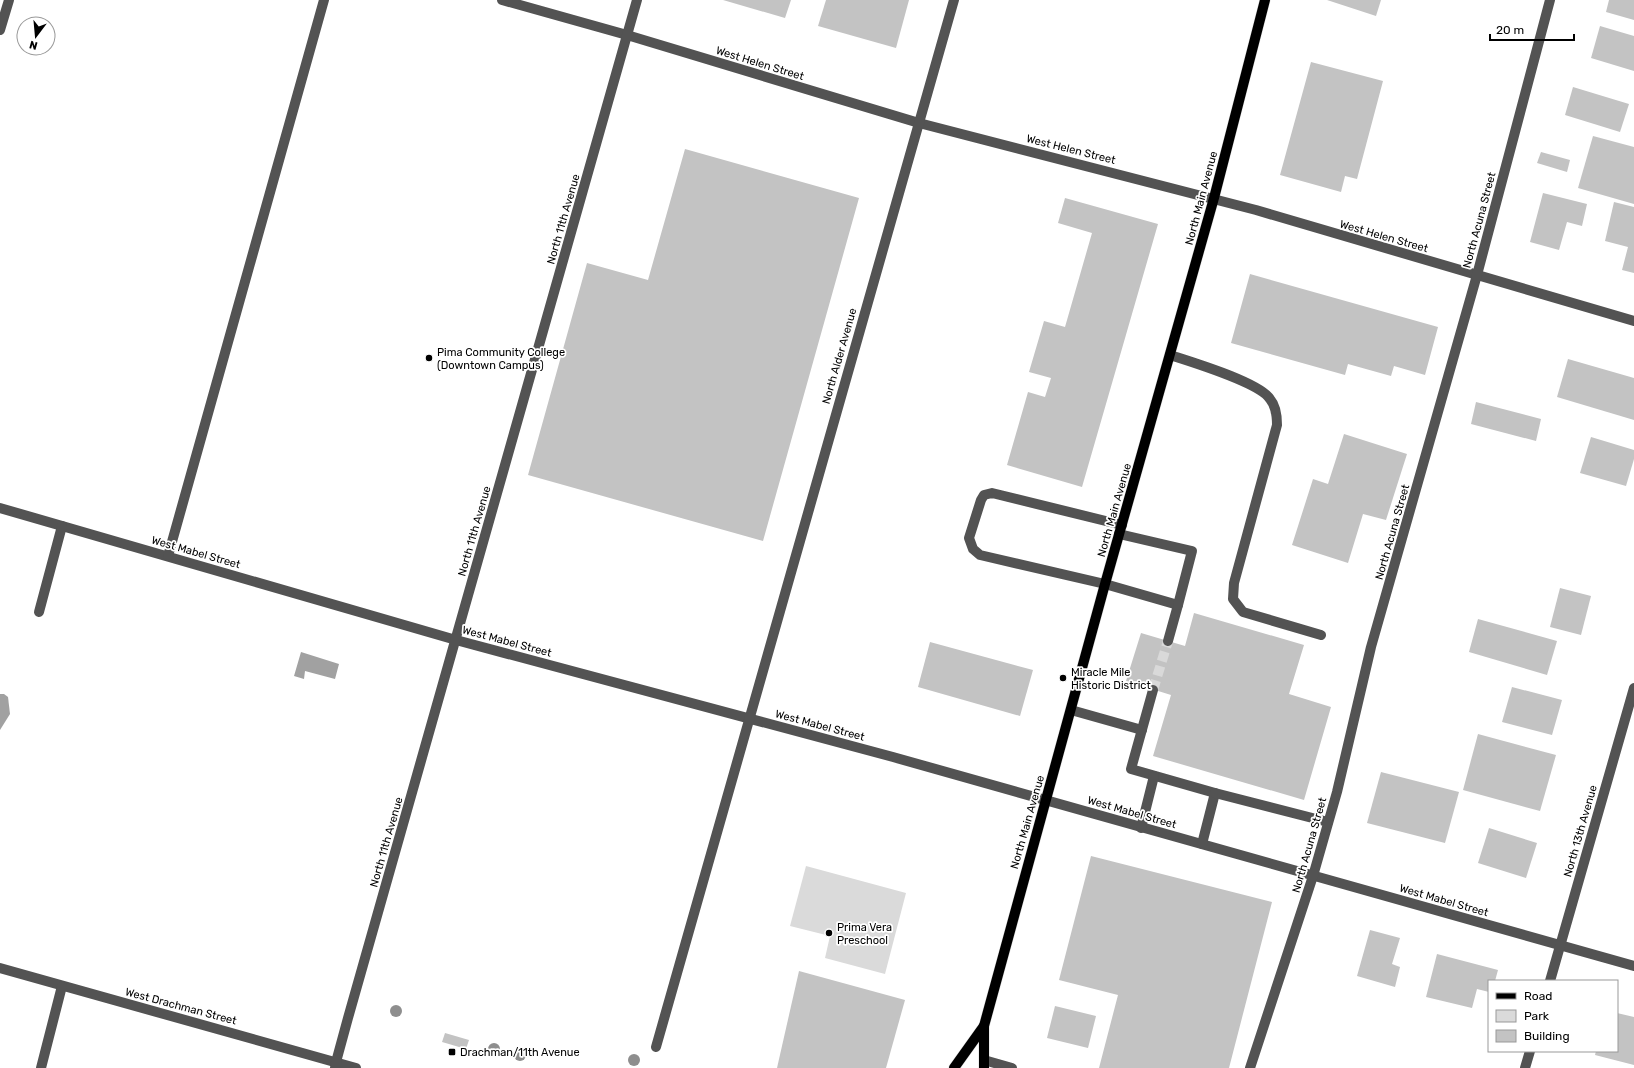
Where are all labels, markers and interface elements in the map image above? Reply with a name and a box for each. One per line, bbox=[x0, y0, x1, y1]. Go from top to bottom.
north arrow bbox=[16, 16, 56, 56]
scale bar bbox=[1490, 16, 1574, 42]
text: 20 m bbox=[1496, 23, 1524, 37]
text: N bbox=[28, 38, 39, 52]
street label: West Helen Street bbox=[714, 44, 806, 83]
street label: West Helen Street bbox=[1025, 132, 1117, 167]
street label: North Main Avenue bbox=[1183, 150, 1220, 247]
street label: North Acuna Street bbox=[1460, 170, 1499, 270]
street label: North 11th Avenue bbox=[544, 173, 583, 266]
street label: West Helen Street bbox=[1338, 218, 1430, 256]
street label: North Alder Avenue bbox=[820, 307, 859, 406]
place label: Pima Community College (Downtown Campus) bbox=[437, 346, 565, 372]
marker: Pima Community College (Downtown Campus) bbox=[424, 353, 434, 363]
street label: North Main Avenue bbox=[1095, 462, 1134, 559]
street label: North Acuna Street bbox=[1373, 482, 1413, 581]
street label: North 11th Avenue bbox=[455, 485, 494, 578]
street label: West Mabel Street bbox=[150, 534, 243, 572]
street label: West Mabel Street bbox=[461, 623, 554, 660]
place label: Miracle Mile Historic District bbox=[1071, 666, 1151, 692]
marker: Miracle Mile Historic District bbox=[1058, 673, 1068, 683]
street label: West Mabel Street bbox=[774, 707, 867, 744]
street label: North Main Avenue bbox=[1008, 774, 1047, 871]
street label: North 13th Avenue bbox=[1561, 784, 1600, 879]
street label: West Mabel Street bbox=[1086, 794, 1179, 832]
street label: North Acuna Street bbox=[1290, 795, 1330, 894]
street label: North 11th Avenue bbox=[367, 796, 406, 889]
street label: West Mabel Street bbox=[1398, 882, 1491, 920]
place label: Prima Vera Preschool bbox=[837, 921, 892, 947]
marker: Prima Vera Preschool bbox=[824, 928, 834, 938]
legend bbox=[1488, 980, 1618, 1052]
street label: West Drachman Street bbox=[124, 985, 239, 1028]
text: Road bbox=[1524, 989, 1552, 1003]
text: Park bbox=[1524, 1009, 1550, 1023]
text: Building bbox=[1524, 1029, 1570, 1043]
place label: Drachman/11th Avenue bbox=[460, 1046, 580, 1059]
marker: Drachman/11th Avenue bbox=[447, 1047, 457, 1057]

